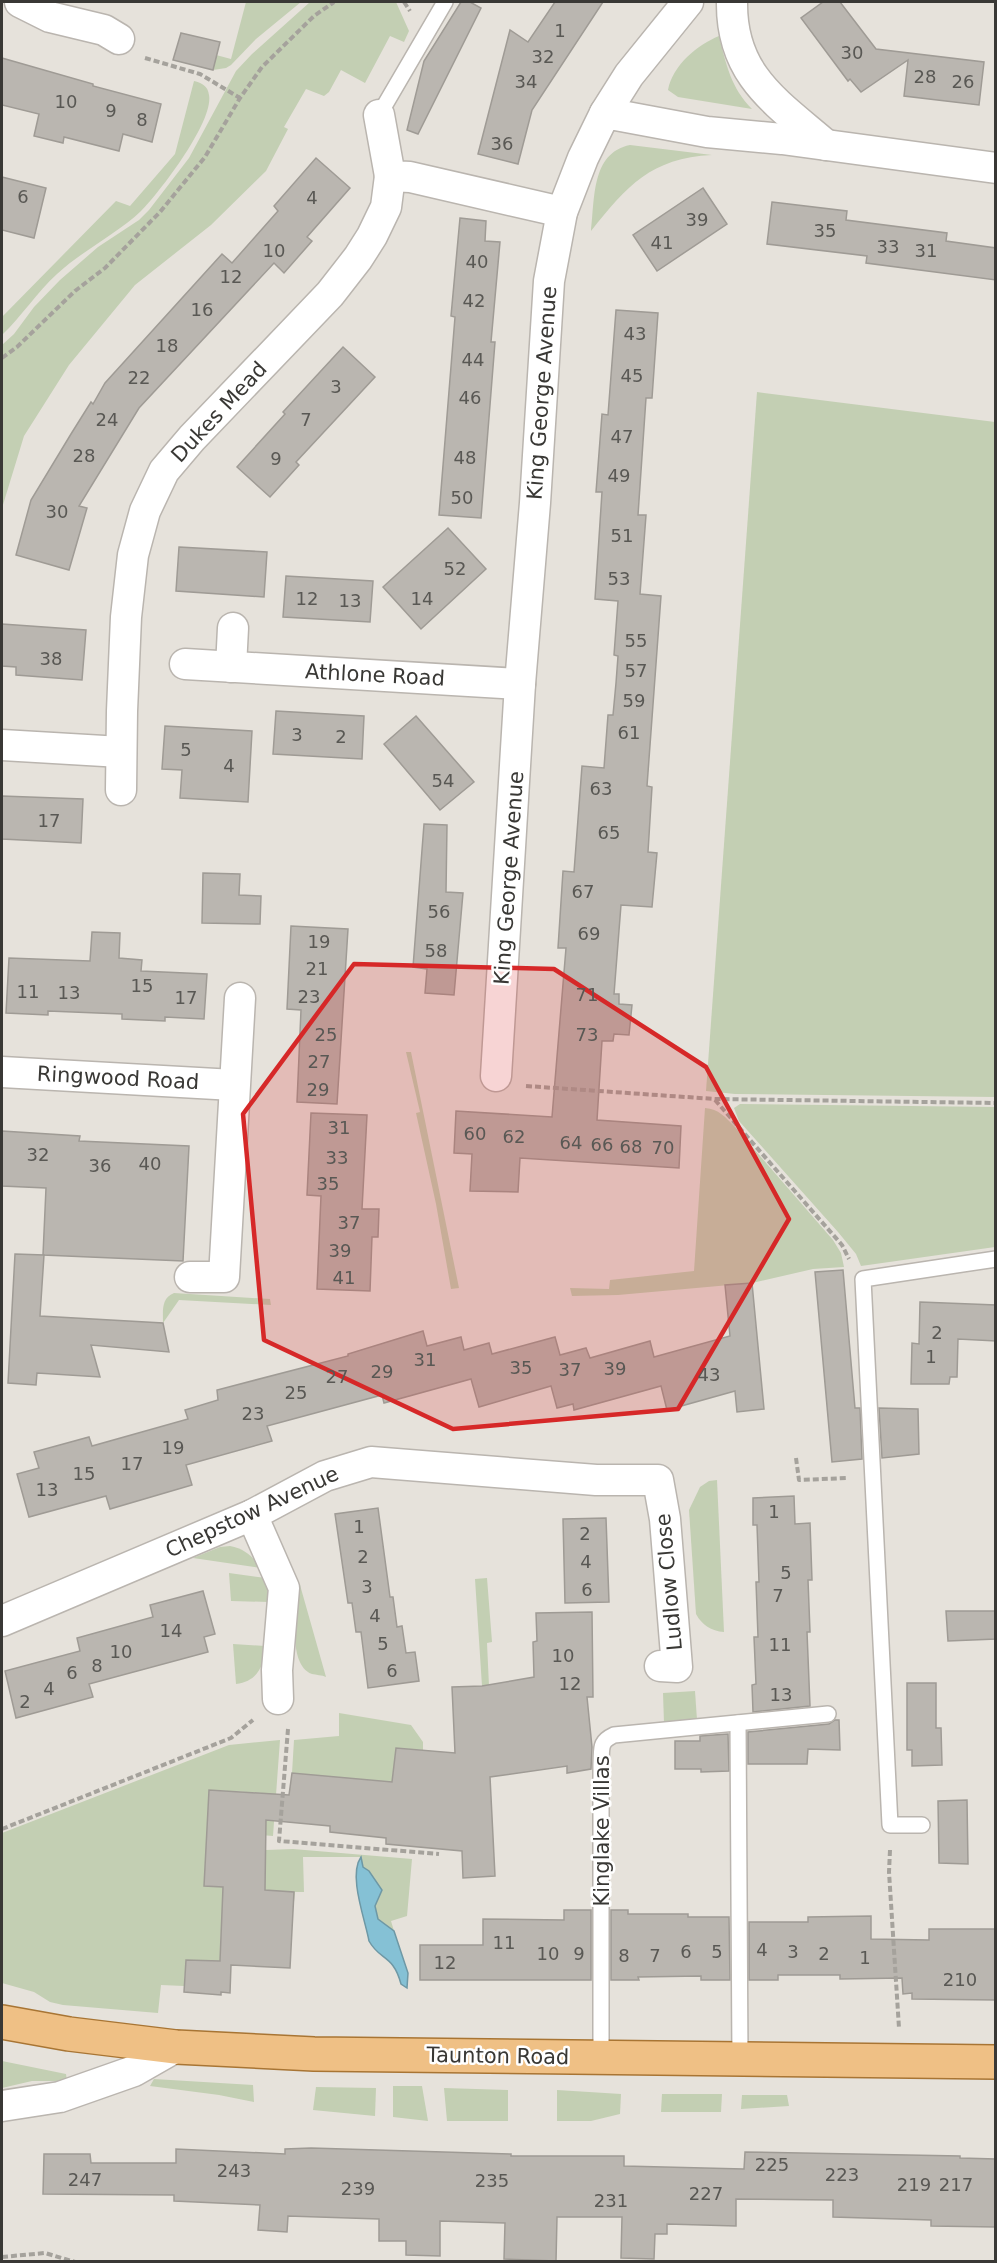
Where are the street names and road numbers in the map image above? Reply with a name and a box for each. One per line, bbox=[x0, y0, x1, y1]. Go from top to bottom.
street label: King George Avenue bbox=[523, 285, 561, 501]
street label: Dukes Mead bbox=[166, 357, 272, 467]
street label: Athlone Road bbox=[305, 659, 445, 691]
street label: King George Avenue bbox=[490, 770, 528, 986]
street label: Ringwood Road bbox=[36, 1062, 200, 1094]
street label: Chepstow Avenue bbox=[162, 1461, 342, 1563]
street label: Ludlow Close bbox=[651, 1512, 687, 1652]
street label: Kinglake Villas bbox=[590, 1755, 614, 1907]
street label: Taunton Road bbox=[425, 2043, 570, 2069]

